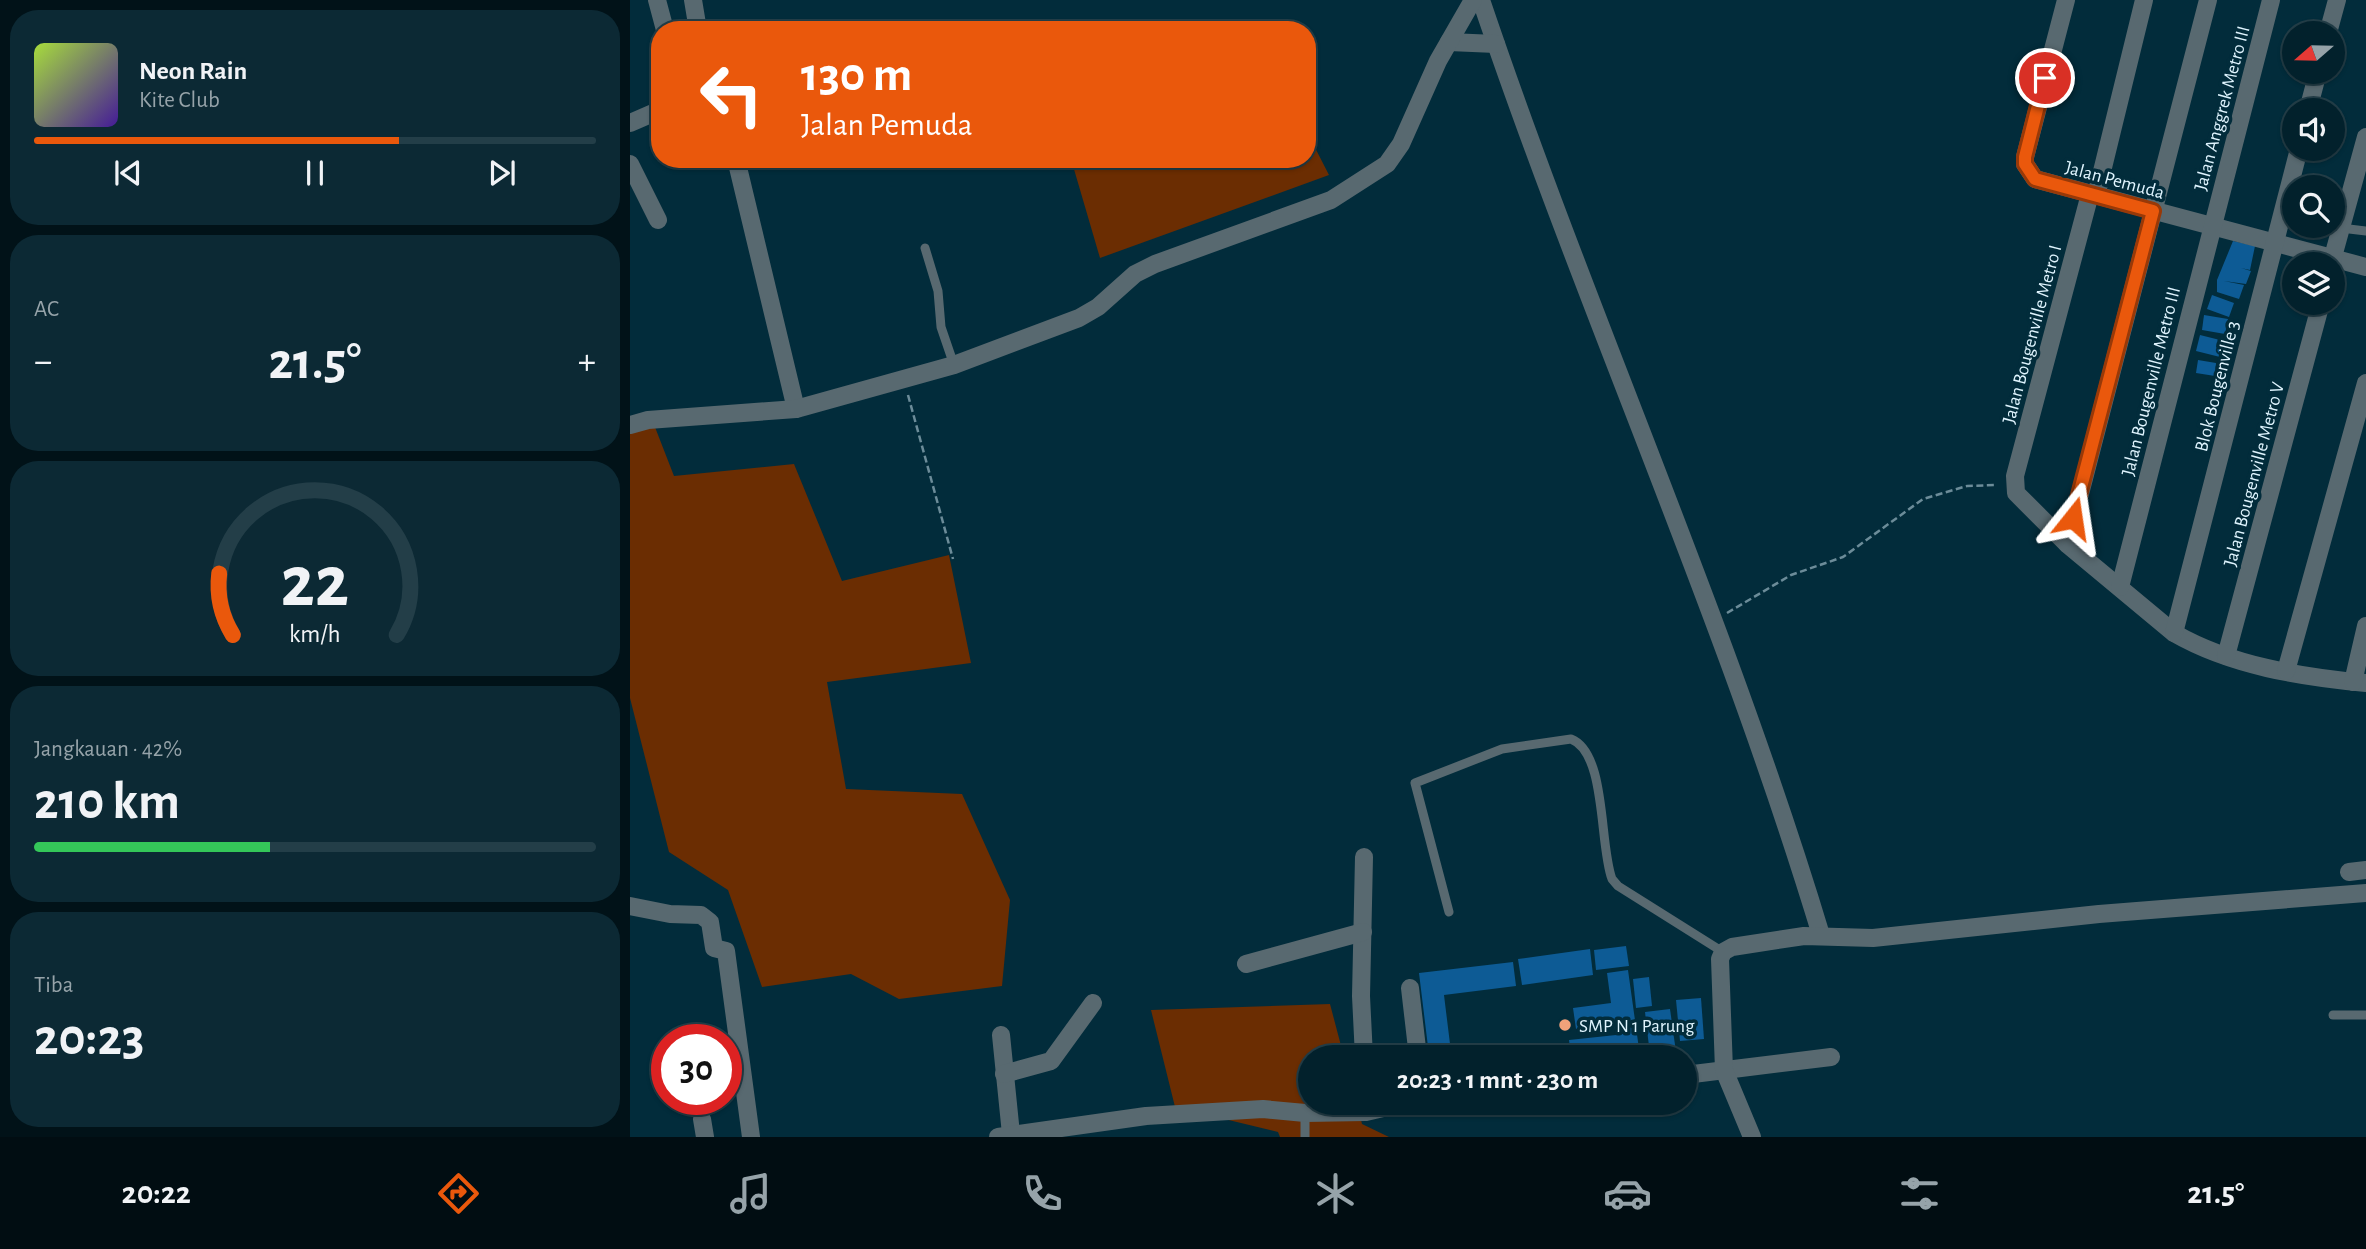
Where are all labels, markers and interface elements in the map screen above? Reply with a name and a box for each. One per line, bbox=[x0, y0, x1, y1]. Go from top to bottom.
north arrow bbox=[2282, 21, 2345, 84]
map controls bbox=[2282, 21, 2345, 315]
street label: Jalan Anggrek Metro III bbox=[2191, 24, 2254, 193]
pin bbox=[2015, 48, 2075, 108]
icon: left bbox=[686, 49, 777, 140]
text: 130 m bbox=[801, 51, 912, 100]
text: Neon Rain bbox=[139, 58, 247, 84]
icon: arrive bbox=[2026, 59, 2064, 97]
text: Kite Club bbox=[139, 89, 220, 112]
button: sound bbox=[2282, 98, 2345, 161]
text: Jalan Pemuda bbox=[801, 109, 973, 141]
icon: previous bbox=[109, 154, 147, 192]
icon: pause bbox=[296, 154, 334, 192]
icon: next bbox=[483, 154, 521, 192]
street label: Jalan Pemuda bbox=[2063, 158, 2166, 203]
button: search bbox=[2282, 175, 2345, 238]
street label: Jalan Bougenville Metro I bbox=[1999, 243, 2065, 426]
button: layers bbox=[2282, 252, 2345, 315]
street label: Jalan Bougenville Metro III bbox=[2119, 285, 2184, 478]
text: AC bbox=[34, 298, 59, 321]
street label: Blok Bougenville 3 bbox=[2192, 319, 2243, 454]
text: 21.5° bbox=[269, 336, 361, 388]
text: − bbox=[34, 343, 52, 381]
text: + bbox=[578, 343, 596, 381]
street label: Jalan Bougenville Metro V bbox=[2221, 380, 2288, 568]
position arrow bbox=[2036, 481, 2110, 555]
text: 22 bbox=[281, 547, 349, 620]
text: km/h bbox=[289, 621, 341, 646]
text: Jangkauan · 42% bbox=[34, 738, 182, 761]
text: 210 km bbox=[34, 776, 180, 828]
text: Tiba bbox=[34, 974, 73, 997]
text: 20:23 bbox=[34, 1012, 144, 1064]
marker: SMP N 1 Parung bbox=[1557, 1017, 1573, 1033]
place label: SMP N 1 Parung bbox=[1579, 1017, 1695, 1036]
speed limit sign: 30 bbox=[651, 1024, 742, 1115]
text: 20:23 · 1 mnt · 230 m bbox=[1397, 1067, 1598, 1093]
icon: directions bbox=[434, 1169, 483, 1218]
icon: music bbox=[726, 1169, 775, 1218]
icon: phone bbox=[1018, 1169, 1067, 1218]
icon: climate bbox=[1311, 1169, 1360, 1218]
icon: car bbox=[1603, 1169, 1652, 1218]
icon: filters bbox=[1895, 1169, 1944, 1218]
text: 20:22 bbox=[122, 1177, 191, 1209]
text: 21.5° bbox=[2187, 1177, 2244, 1209]

